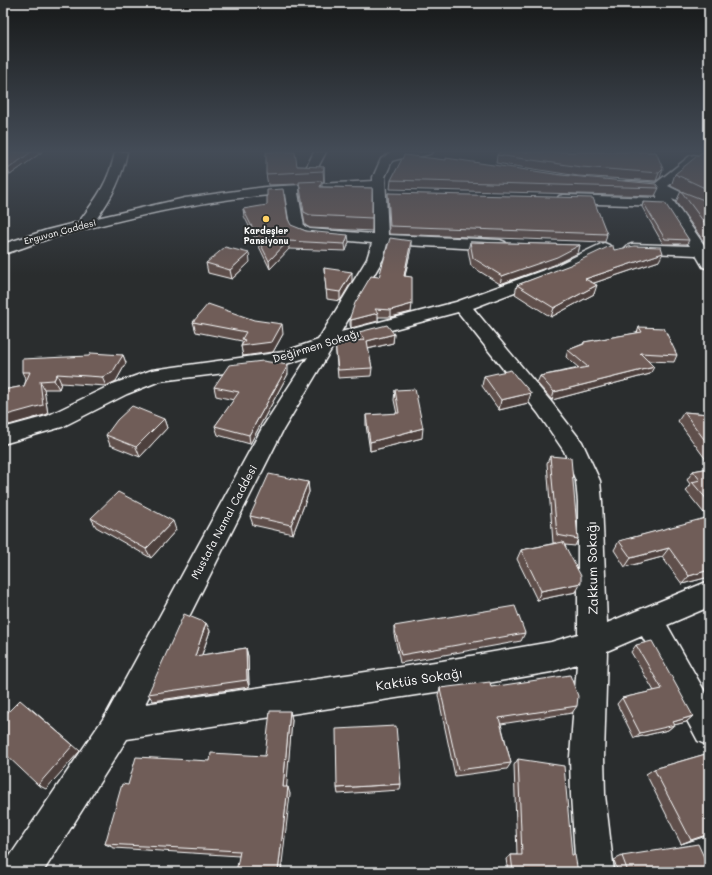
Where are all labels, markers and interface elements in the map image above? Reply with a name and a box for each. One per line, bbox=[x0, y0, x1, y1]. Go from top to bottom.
marker: Kardeşler Pansiyonu bbox=[261, 214, 271, 224]
street label: Erguvan Caddesi bbox=[23, 217, 97, 246]
place label: Kardeşler Pansiyonu bbox=[243, 225, 289, 247]
street label: Değirmen Sokağı bbox=[271, 325, 361, 366]
street label: Mustafa Namal Caddesi bbox=[187, 462, 260, 582]
street label: Zakkum Sokağı bbox=[582, 521, 601, 615]
street label: Kaktüs Sokağı bbox=[374, 663, 464, 694]

